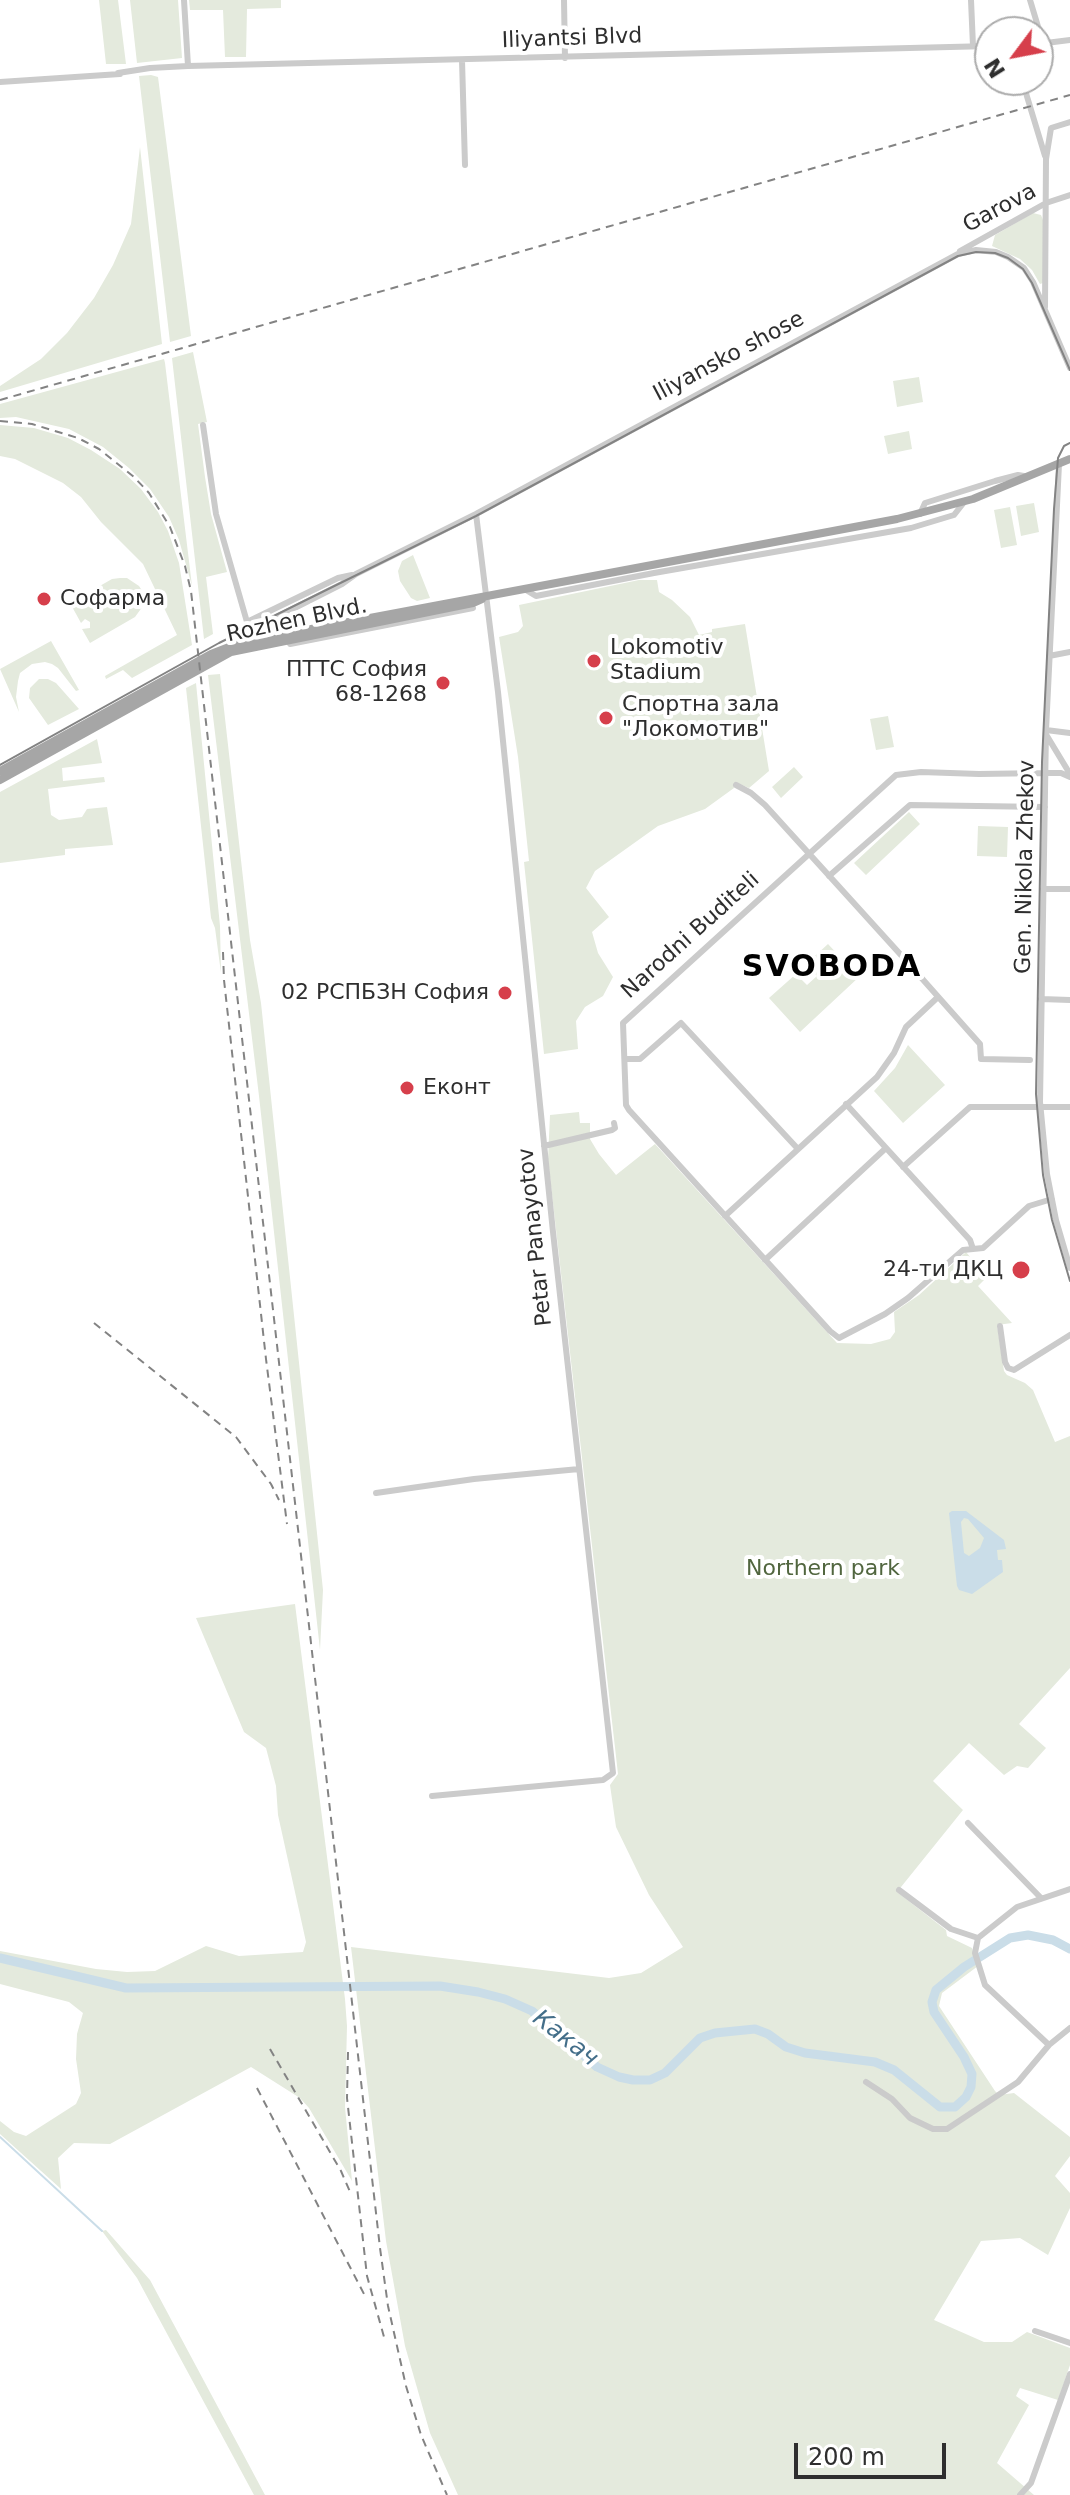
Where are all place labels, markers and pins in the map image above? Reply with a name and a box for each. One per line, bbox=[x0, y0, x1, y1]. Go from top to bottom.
place label: Софарма bbox=[60, 586, 165, 612]
marker: Софарма bbox=[35, 590, 53, 608]
place label: Lokomotiv Stadium bbox=[610, 635, 723, 686]
marker: Lokomotiv Stadium bbox=[585, 652, 603, 670]
place label: ПТТС София 68-1268 bbox=[286, 657, 427, 708]
marker: ПТТС София 68-1268 bbox=[434, 674, 452, 692]
place label: Спортна зала "Локомотив" bbox=[622, 692, 780, 744]
marker: Спортна зала "Локомотив" bbox=[597, 709, 615, 727]
place label: 02 РСПБЗН София bbox=[281, 980, 489, 1006]
marker: 02 РСПБЗН София bbox=[496, 984, 514, 1002]
place label: Еконт bbox=[423, 1075, 491, 1101]
marker: Еконт bbox=[398, 1079, 416, 1097]
place label: 24-ти ДКЦ bbox=[883, 1257, 1003, 1283]
marker: 24-ти ДКЦ bbox=[1010, 1259, 1032, 1281]

